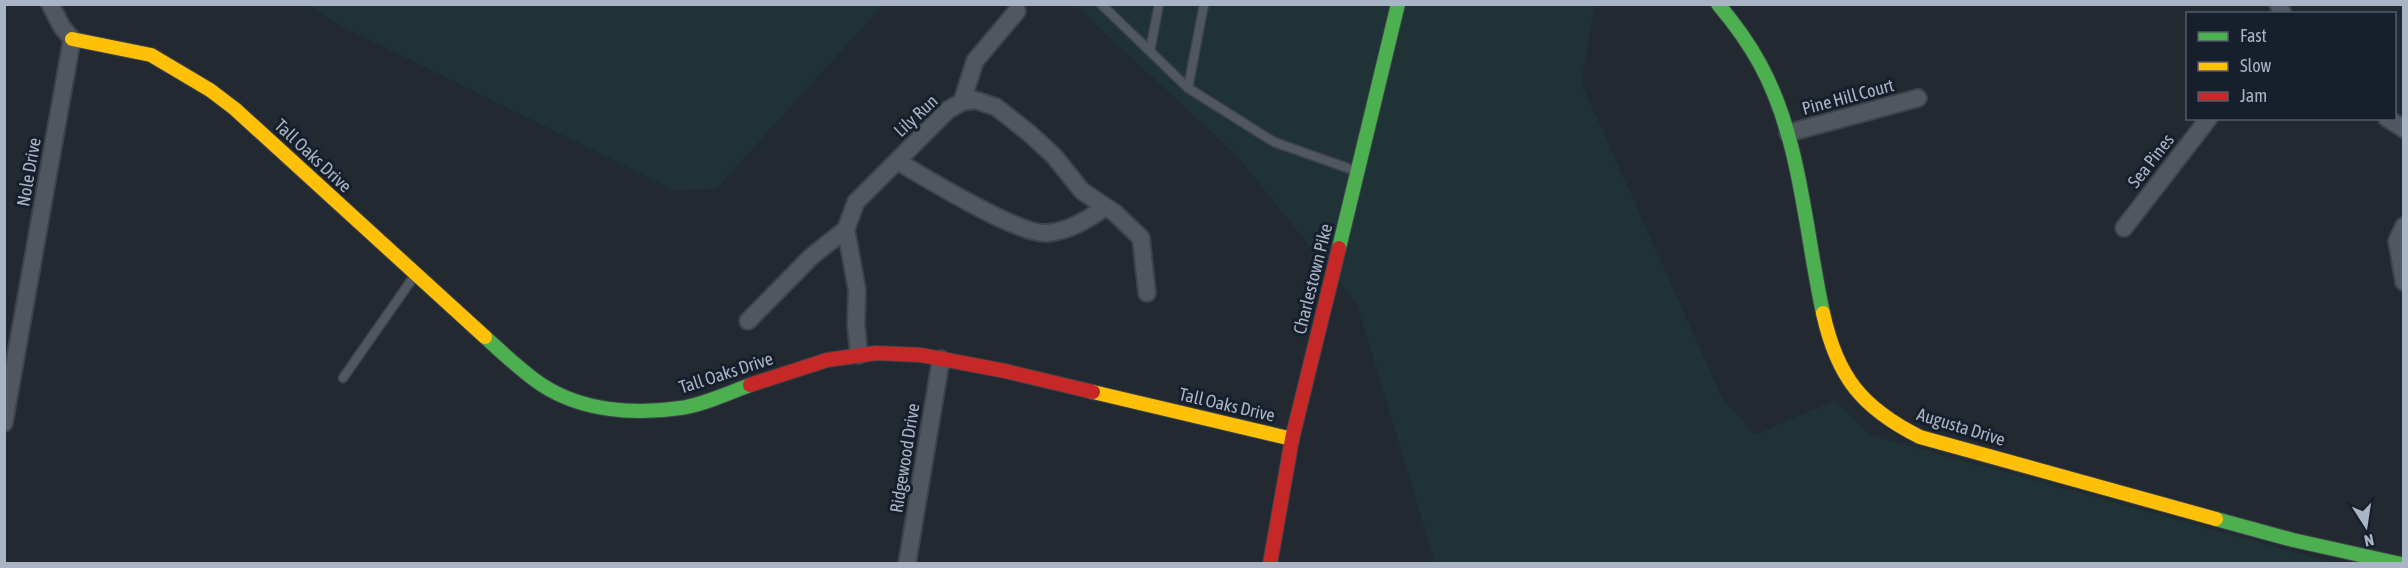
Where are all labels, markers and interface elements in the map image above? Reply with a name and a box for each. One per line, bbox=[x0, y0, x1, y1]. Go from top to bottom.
legend bbox=[2186, 12, 2396, 120]
text: Fast bbox=[2240, 25, 2267, 46]
text: Slow bbox=[2240, 55, 2271, 76]
street label: Pine Hill Court bbox=[1800, 74, 1896, 119]
text: Jam bbox=[2240, 85, 2267, 106]
street label: Lily Run bbox=[889, 90, 942, 141]
street label: Tall Oaks Drive bbox=[270, 115, 356, 197]
street label: Sea Pines bbox=[2123, 130, 2178, 192]
street label: Nole Drive bbox=[12, 136, 45, 208]
street label: Charlestown Pike bbox=[1289, 221, 1336, 336]
street label: Tall Oaks Drive bbox=[676, 347, 775, 398]
street label: Tall Oaks Drive bbox=[1177, 383, 1277, 426]
street label: Ridgewood Drive bbox=[885, 402, 924, 514]
street label: Augusta Drive bbox=[1914, 403, 2008, 450]
north arrow bbox=[2336, 496, 2396, 556]
text: N bbox=[2363, 531, 2376, 550]

